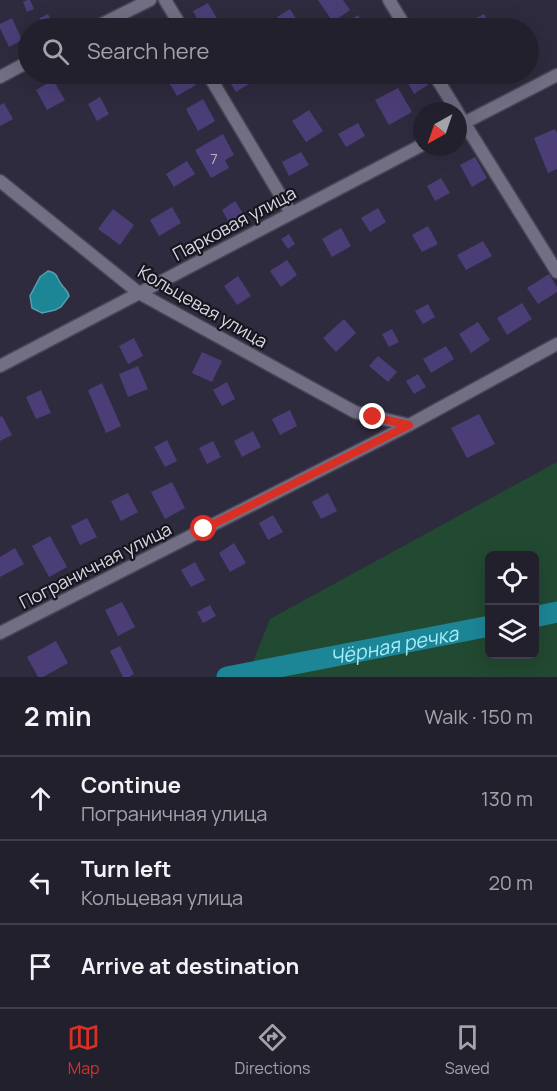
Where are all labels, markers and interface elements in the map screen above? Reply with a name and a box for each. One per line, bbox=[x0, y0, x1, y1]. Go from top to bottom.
search box bbox=[18, 18, 539, 84]
icon: search bbox=[39, 35, 72, 68]
text: Search here bbox=[87, 36, 209, 66]
north arrow bbox=[413, 102, 467, 156]
house number: 7 bbox=[210, 148, 218, 169]
street label: Парковая улица bbox=[168, 180, 300, 266]
street label: Кольцевая улица bbox=[134, 259, 272, 353]
route end bbox=[359, 403, 385, 429]
route start bbox=[190, 515, 216, 541]
street label: Пограничная улица bbox=[15, 516, 175, 614]
map controls bbox=[485, 551, 539, 659]
button: locate bbox=[485, 551, 539, 605]
button: layers bbox=[485, 605, 539, 659]
water label: Чёрная речка bbox=[328, 619, 461, 670]
text: 2 min bbox=[24, 698, 92, 734]
text: Walk · 150 m bbox=[424, 703, 533, 730]
text: Continue bbox=[81, 770, 181, 800]
icon: ahead bbox=[24, 782, 57, 815]
text: 130 m bbox=[481, 785, 533, 812]
text: Пограничная улица bbox=[81, 800, 267, 827]
text: Turn left bbox=[81, 854, 171, 884]
icon: left bbox=[24, 866, 57, 899]
text: 20 m bbox=[488, 869, 533, 896]
text: Кольцевая улица bbox=[81, 884, 243, 911]
icon: arrive bbox=[24, 950, 57, 983]
text: Arrive at destination bbox=[81, 951, 299, 981]
tab: Map bbox=[67, 1021, 100, 1079]
tab: Directions bbox=[235, 1021, 310, 1079]
tab: Saved bbox=[445, 1021, 490, 1079]

